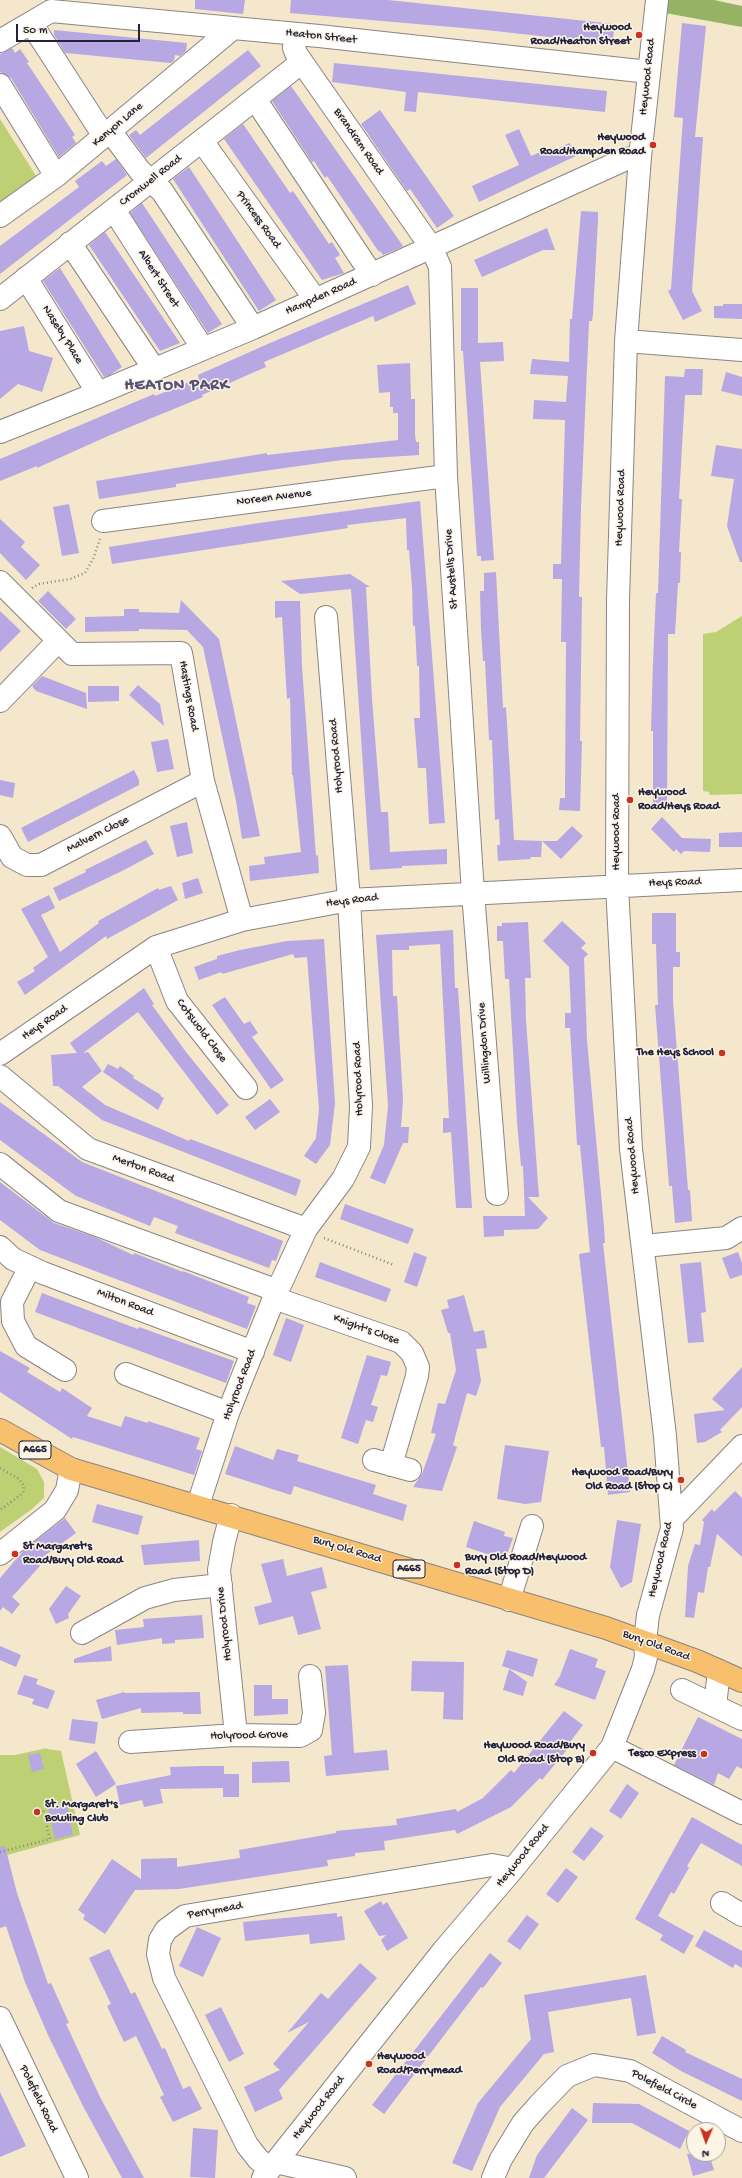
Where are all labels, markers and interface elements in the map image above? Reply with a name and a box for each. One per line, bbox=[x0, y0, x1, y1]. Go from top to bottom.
scale bar bbox=[18, 16, 142, 42]
place label: Heywood Road/Heaton Street bbox=[531, 21, 631, 49]
text: 50 m bbox=[23, 24, 48, 38]
street label: Heaton Street bbox=[285, 26, 357, 48]
marker: Heywood Road/Heaton Street bbox=[634, 30, 644, 40]
street label: Heywood Road bbox=[637, 38, 659, 116]
street label: Kenyon Lane bbox=[90, 100, 146, 150]
street label: Brandram Road bbox=[330, 106, 386, 178]
place label: Heywood Road/Hampden Road bbox=[540, 131, 645, 159]
marker: Heywood Road/Hampden Road bbox=[648, 140, 658, 150]
street label: Cromwell Road bbox=[117, 152, 185, 210]
street label: Princess Road bbox=[232, 189, 284, 251]
street label: Albert Street bbox=[134, 247, 182, 311]
street label: Hampden Road bbox=[283, 275, 359, 319]
street label: Naseby Place bbox=[38, 303, 86, 367]
district label: HEATON PARK bbox=[124, 377, 230, 397]
street label: Heywood Road bbox=[612, 469, 630, 547]
street label: Noreen Avenue bbox=[236, 486, 312, 510]
street label: St Austells Drive bbox=[442, 528, 462, 610]
street label: Hastings Road bbox=[175, 660, 201, 732]
street label: Holyrood Road bbox=[327, 718, 347, 794]
place label: Heywood Road/Heys Road bbox=[638, 786, 720, 814]
street label: Heywood Road bbox=[610, 794, 624, 870]
marker: Heywood Road/Heys Road bbox=[625, 795, 635, 805]
street label: Malvern Close bbox=[64, 813, 132, 857]
street label: Heys Road bbox=[649, 875, 701, 891]
street label: Heys Road bbox=[325, 891, 379, 911]
street label: Cotswold Close bbox=[172, 996, 230, 1066]
street label: Heys Road bbox=[19, 1002, 71, 1044]
street label: Willingdon Drive bbox=[475, 1002, 495, 1084]
street label: Holyrood Road bbox=[351, 1042, 367, 1116]
place label: The Heys School bbox=[637, 1046, 714, 1060]
marker: The Heys School bbox=[717, 1048, 727, 1058]
street label: Heywood Road bbox=[622, 1117, 644, 1195]
street label: Merton Road bbox=[110, 1151, 176, 1187]
street label: Milton Road bbox=[95, 1286, 155, 1320]
street label: Knight's Close bbox=[331, 1311, 401, 1349]
street label: Holyrood Road bbox=[220, 1348, 260, 1422]
road number: A665 bbox=[19, 1441, 51, 1459]
place label: Heywood Road/Bury Old Road (Stop C) bbox=[571, 1466, 673, 1494]
marker: Heywood Road/Bury Old Road (Stop C) bbox=[676, 1475, 686, 1485]
street label: Heywood Road bbox=[645, 1521, 677, 1599]
street label: Bury Old Road bbox=[311, 1533, 383, 1567]
place label: St Margaret's Road/Bury Old Road bbox=[23, 1540, 123, 1568]
marker: St Margaret's Road/Bury Old Road bbox=[10, 1549, 20, 1559]
place label: Bury Old Road/Heywood Road (Stop D) bbox=[465, 1551, 586, 1579]
road number: A665 bbox=[393, 1560, 425, 1578]
marker: Bury Old Road/Heywood Road (Stop D) bbox=[452, 1560, 462, 1570]
street label: Holyrood Drive bbox=[214, 1586, 236, 1662]
street label: Bury Old Road bbox=[620, 1627, 692, 1665]
street label: Holyrood Grove bbox=[210, 1728, 288, 1744]
place label: Heywood Road/Bury Old Road (Stop B) bbox=[483, 1739, 585, 1767]
place label: Tesco Express bbox=[629, 1747, 696, 1761]
marker: Heywood Road/Bury Old Road (Stop B) bbox=[588, 1748, 598, 1758]
marker: Tesco Express bbox=[699, 1749, 709, 1759]
place label: St. Margaret's Bowling Club bbox=[45, 1798, 118, 1826]
marker: St. Margaret's Bowling Club bbox=[32, 1807, 42, 1817]
street label: Heywood Road bbox=[493, 1822, 553, 1890]
street label: Perrymead bbox=[186, 1899, 244, 1923]
place label: Heywood Road/Perrymead bbox=[377, 2050, 462, 2078]
marker: Heywood Road/Perrymead bbox=[364, 2059, 374, 2069]
street label: Polefield Road bbox=[16, 2063, 60, 2135]
street label: Polefield Circle bbox=[628, 2067, 700, 2113]
street label: Heywood Road bbox=[290, 2073, 348, 2143]
north arrow bbox=[686, 2122, 726, 2162]
text: N bbox=[702, 2147, 709, 2159]

